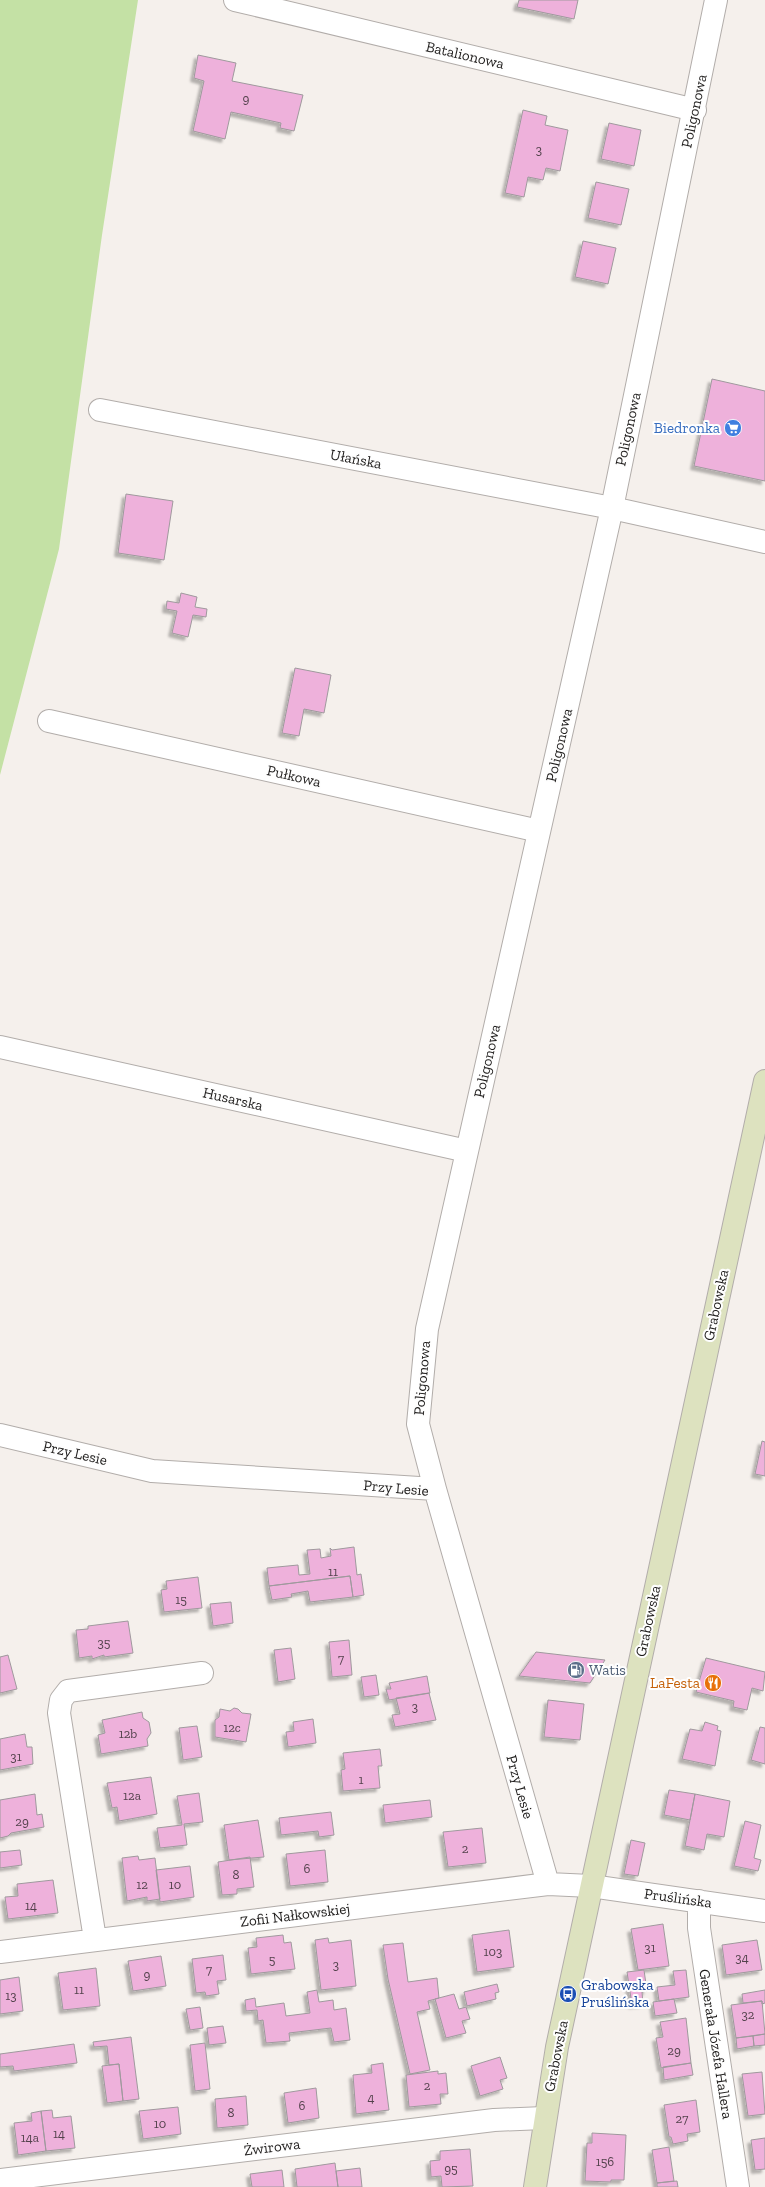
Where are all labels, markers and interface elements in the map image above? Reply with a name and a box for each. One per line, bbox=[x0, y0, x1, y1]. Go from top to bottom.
street label: Batalionowa bbox=[424, 37, 506, 73]
street label: Poligonowa bbox=[677, 72, 711, 150]
house number: 9 bbox=[243, 91, 250, 106]
house number: 3 bbox=[536, 142, 542, 157]
street label: Poligonowa bbox=[611, 390, 645, 468]
supermarket icon: Biedronka bbox=[723, 418, 743, 438]
place label: Biedronka bbox=[654, 419, 720, 437]
street label: Ułańska bbox=[329, 445, 383, 473]
street label: Poligonowa bbox=[542, 706, 576, 784]
street label: Pułkowa bbox=[265, 761, 323, 791]
street label: Poligonowa bbox=[470, 1022, 504, 1100]
street label: Husarska bbox=[201, 1083, 265, 1115]
street label: Grabowska bbox=[700, 1268, 732, 1342]
street label: Poligonowa bbox=[410, 1340, 434, 1416]
street label: Przy Lesie bbox=[41, 1437, 109, 1469]
street label: Przy Lesie bbox=[363, 1476, 429, 1500]
house number: 11 bbox=[328, 1564, 338, 1579]
street label: Grabowska bbox=[632, 1584, 664, 1658]
house number: 15 bbox=[175, 1592, 187, 1607]
house number: 35 bbox=[97, 1635, 111, 1650]
house number: 7 bbox=[338, 1651, 344, 1666]
fuel station icon: Watis bbox=[566, 1660, 586, 1680]
place label: Watis bbox=[589, 1661, 626, 1679]
restaurant icon: LaFesta bbox=[703, 1673, 723, 1693]
place label: LaFesta bbox=[650, 1674, 700, 1692]
house number: 3 bbox=[412, 1699, 418, 1714]
house number: 12c bbox=[223, 1720, 241, 1735]
house number: 12b bbox=[119, 1726, 137, 1741]
house number: 31 bbox=[10, 1749, 22, 1764]
street label: Przy Lesie bbox=[502, 1753, 538, 1821]
house number: 1 bbox=[358, 1772, 364, 1787]
house number: 12a bbox=[123, 1788, 142, 1803]
house number: 29 bbox=[15, 1814, 29, 1829]
house number: 2 bbox=[462, 1841, 469, 1856]
house number: 6 bbox=[304, 1861, 311, 1876]
house number: 8 bbox=[233, 1867, 240, 1882]
house number: 12 bbox=[136, 1877, 148, 1892]
house number: 10 bbox=[169, 1877, 181, 1892]
street label: Pruślińska bbox=[643, 1884, 713, 1912]
house number: 14 bbox=[25, 1898, 37, 1913]
street label: Zofii Nałkowskiej bbox=[239, 1899, 351, 1931]
house number: 31 bbox=[644, 1940, 656, 1955]
house number: 103 bbox=[484, 1944, 502, 1959]
house number: 34 bbox=[735, 1950, 749, 1965]
house number: 5 bbox=[269, 1952, 276, 1967]
house number: 3 bbox=[333, 1957, 339, 1972]
house number: 7 bbox=[206, 1962, 212, 1977]
house number: 9 bbox=[144, 1967, 151, 1982]
street label: Generała Józefa Hallera bbox=[695, 1968, 737, 2120]
place label: Grabowska Pruślińska bbox=[581, 1976, 653, 2011]
house number: 11 bbox=[74, 1982, 84, 1997]
bus stop icon: Grabowska Pruślińska bbox=[558, 1984, 578, 2004]
house number: 13 bbox=[5, 1988, 17, 2003]
house number: 32 bbox=[741, 2007, 755, 2022]
street label: Grabowska bbox=[540, 2019, 572, 2093]
house number: 29 bbox=[667, 2043, 681, 2058]
house number: 2 bbox=[424, 2078, 431, 2093]
house number: 4 bbox=[367, 2090, 375, 2105]
house number: 6 bbox=[299, 2098, 306, 2113]
house number: 8 bbox=[228, 2105, 235, 2120]
house number: 27 bbox=[676, 2111, 688, 2126]
house number: 10 bbox=[154, 2116, 166, 2131]
house number: 14 bbox=[53, 2126, 65, 2141]
house number: 14a bbox=[21, 2130, 40, 2145]
street label: Żwirowa bbox=[243, 2135, 301, 2159]
house number: 156 bbox=[596, 2154, 614, 2169]
house number: 95 bbox=[444, 2161, 458, 2176]

